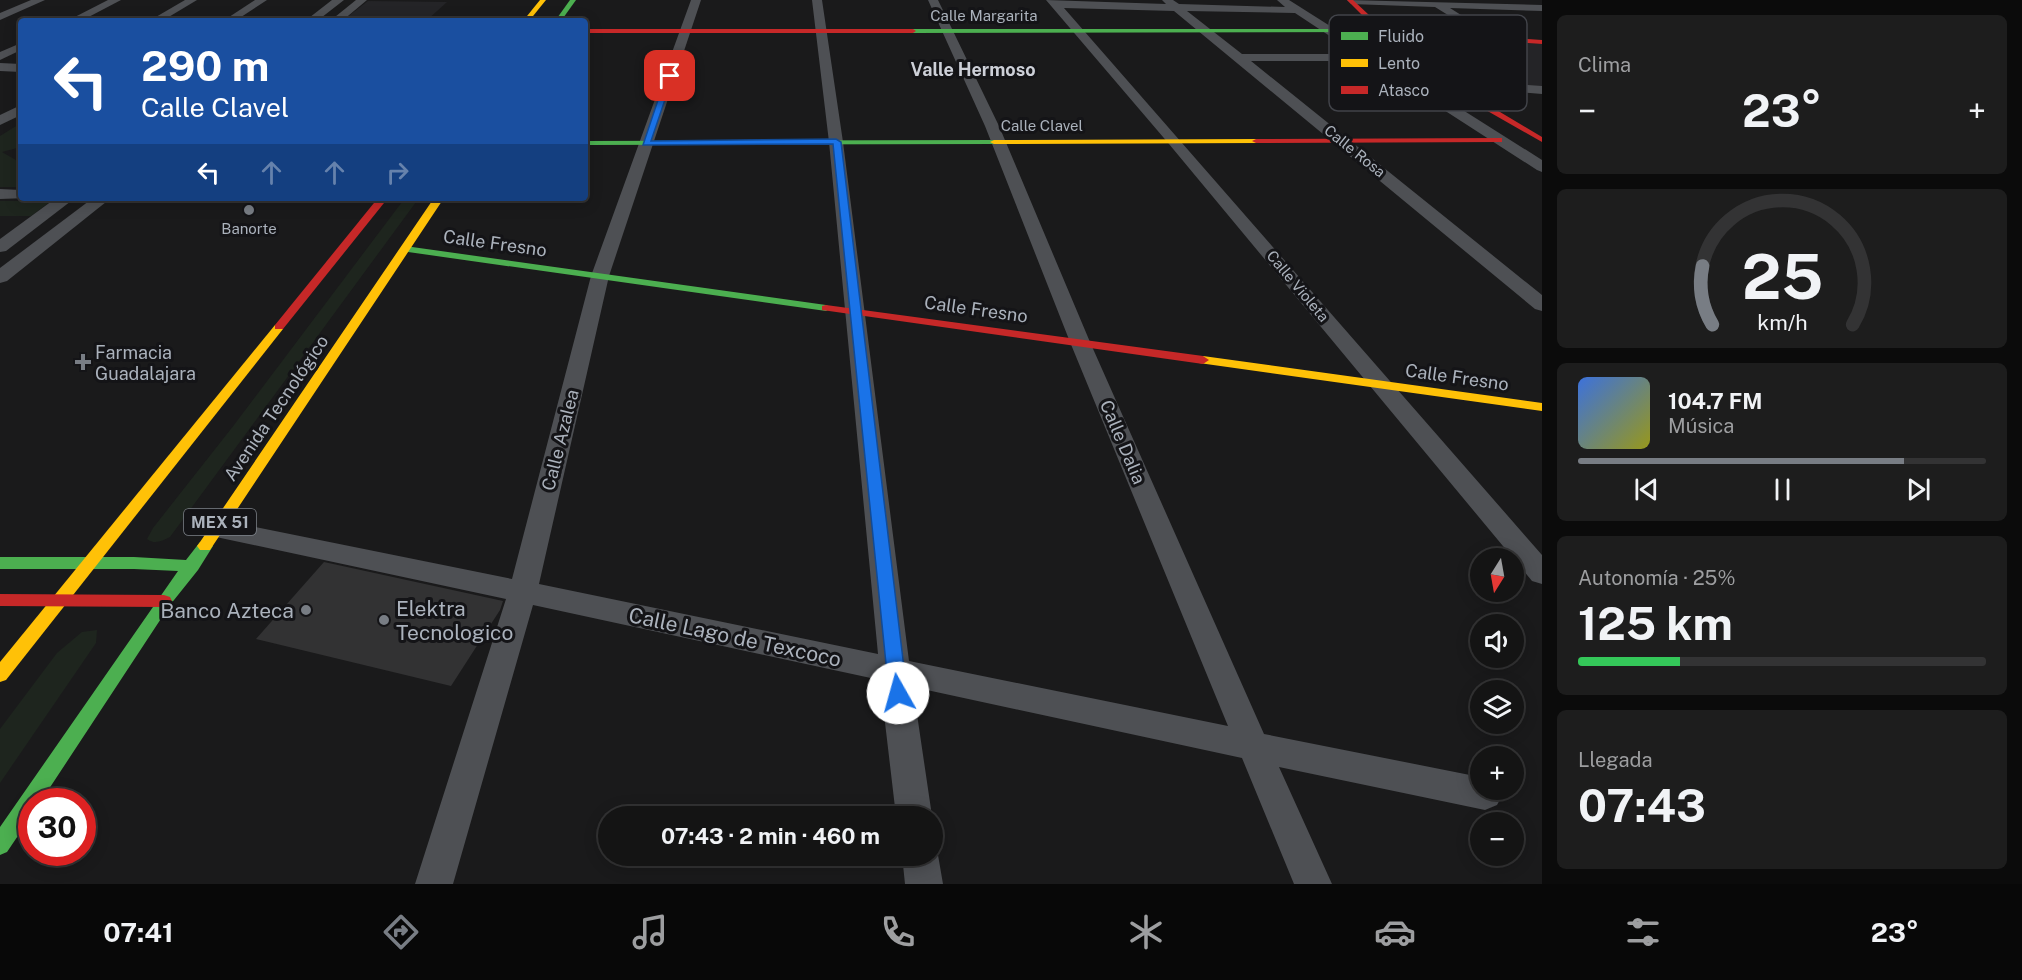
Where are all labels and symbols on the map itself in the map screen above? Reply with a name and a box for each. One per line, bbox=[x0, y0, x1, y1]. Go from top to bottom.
street label: Calle Margarita bbox=[930, 7, 1038, 24]
legend bbox=[1329, 15, 1527, 111]
text: Fluido bbox=[1378, 27, 1424, 46]
pin bbox=[644, 50, 695, 101]
text: Lento bbox=[1378, 54, 1420, 73]
district label: Valle Hermoso bbox=[910, 59, 1036, 80]
text: Atasco bbox=[1378, 81, 1429, 100]
street label: Calle Clavel bbox=[1001, 117, 1083, 134]
street label: Calle Rosa bbox=[1321, 121, 1389, 181]
marker: Banorte bbox=[242, 203, 256, 217]
place label: Banorte bbox=[221, 220, 277, 237]
street label: Calle Fresno bbox=[442, 225, 548, 261]
street label: Calle Violeta bbox=[1263, 247, 1333, 325]
street label: Calle Fresno bbox=[923, 291, 1029, 327]
street label: Avenida Tecnológico bbox=[219, 331, 333, 485]
place label: Farmacia Guadalajara bbox=[95, 342, 196, 384]
marker: Farmacia Guadalajara bbox=[76, 355, 90, 369]
street label: Calle Fresno bbox=[1404, 359, 1510, 395]
street label: Calle Azalea bbox=[537, 387, 583, 493]
street label: Calle Dalia bbox=[1096, 397, 1150, 487]
road number: MEX 51 bbox=[184, 509, 256, 535]
north arrow bbox=[1470, 548, 1524, 602]
place label: Elektra Tecnologico bbox=[396, 596, 513, 645]
place label: Banco Azteca bbox=[160, 598, 294, 623]
street label: Calle Lago de Texcoco bbox=[626, 602, 844, 672]
marker: Banco Azteca bbox=[299, 603, 313, 617]
marker: Elektra Tecnologico bbox=[377, 613, 391, 627]
position arrow bbox=[866, 661, 930, 725]
speed limit sign: 30 bbox=[18, 788, 96, 866]

